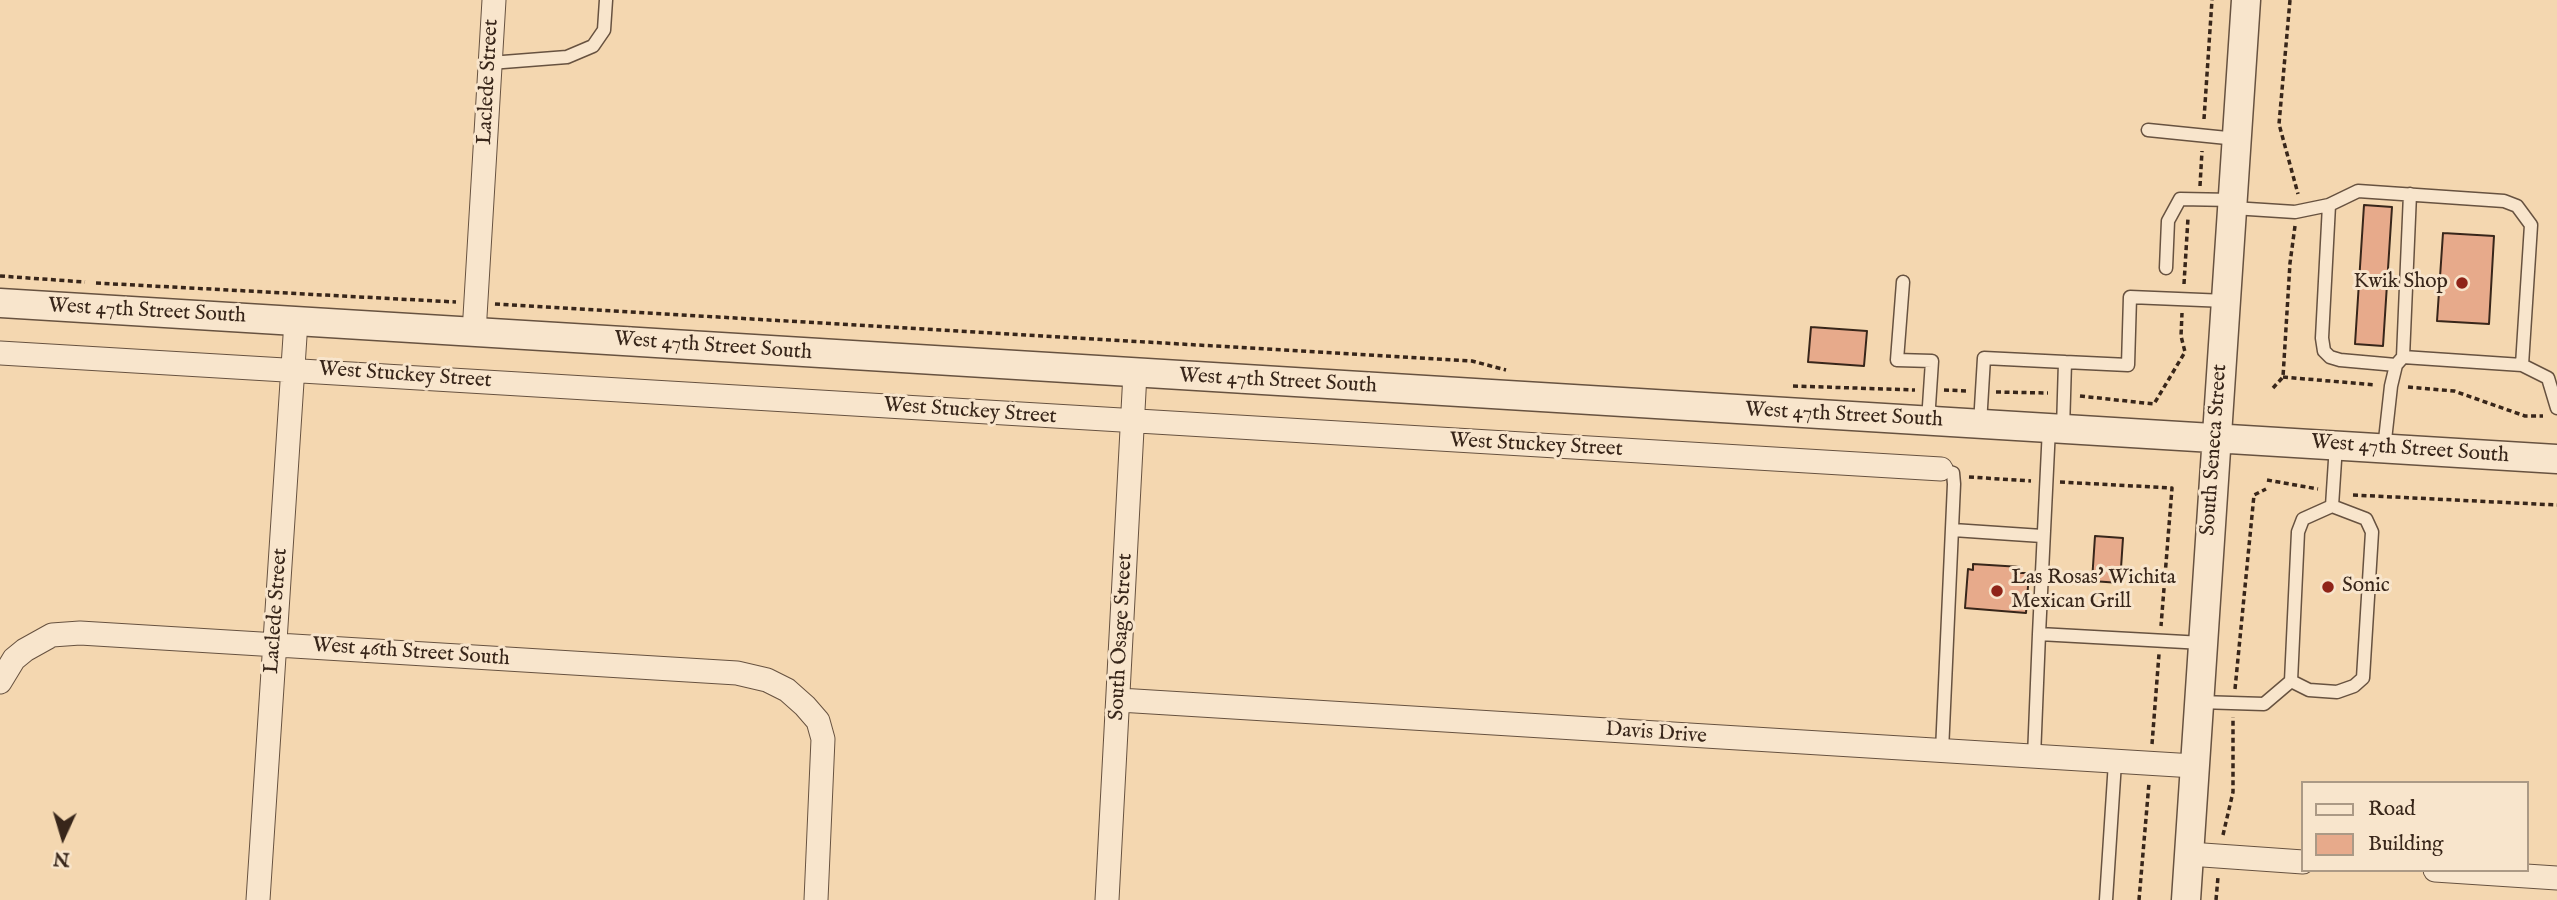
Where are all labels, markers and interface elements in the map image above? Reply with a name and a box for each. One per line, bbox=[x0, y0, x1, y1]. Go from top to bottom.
street label: Laclede Street bbox=[473, 18, 505, 146]
place label: Kwik Shop bbox=[2354, 270, 2448, 296]
marker: Kwik Shop bbox=[2454, 275, 2470, 291]
street label: West 47th Street South bbox=[47, 294, 247, 330]
street label: West 47th Street South bbox=[613, 328, 813, 366]
street label: West Stuckey Street bbox=[318, 357, 492, 395]
street label: South Seneca Street bbox=[2196, 363, 2234, 537]
street label: West 47th Street South bbox=[1178, 364, 1378, 400]
street label: West Stuckey Street bbox=[883, 393, 1057, 431]
street label: West 47th Street South bbox=[1744, 398, 1944, 434]
street label: West Stuckey Street bbox=[1449, 429, 1623, 463]
street label: West 47th Street South bbox=[2310, 431, 2510, 469]
street label: Laclede Street bbox=[260, 547, 294, 675]
street label: South Osage Street bbox=[1105, 553, 1139, 721]
place label: Las Rosas' Wichita Mexican Grill bbox=[2011, 566, 2176, 616]
place label: Sonic bbox=[2342, 574, 2390, 600]
marker: Sonic bbox=[2320, 579, 2336, 595]
marker: Las Rosas' Wichita Mexican Grill bbox=[1989, 583, 2005, 599]
street label: West 46th Street South bbox=[311, 634, 511, 672]
street label: Davis Drive bbox=[1604, 718, 1708, 750]
legend bbox=[2302, 781, 2529, 872]
text: Road bbox=[2368, 796, 2415, 823]
north arrow bbox=[28, 802, 98, 872]
text: Building bbox=[2368, 831, 2443, 858]
text: N bbox=[52, 845, 71, 870]

